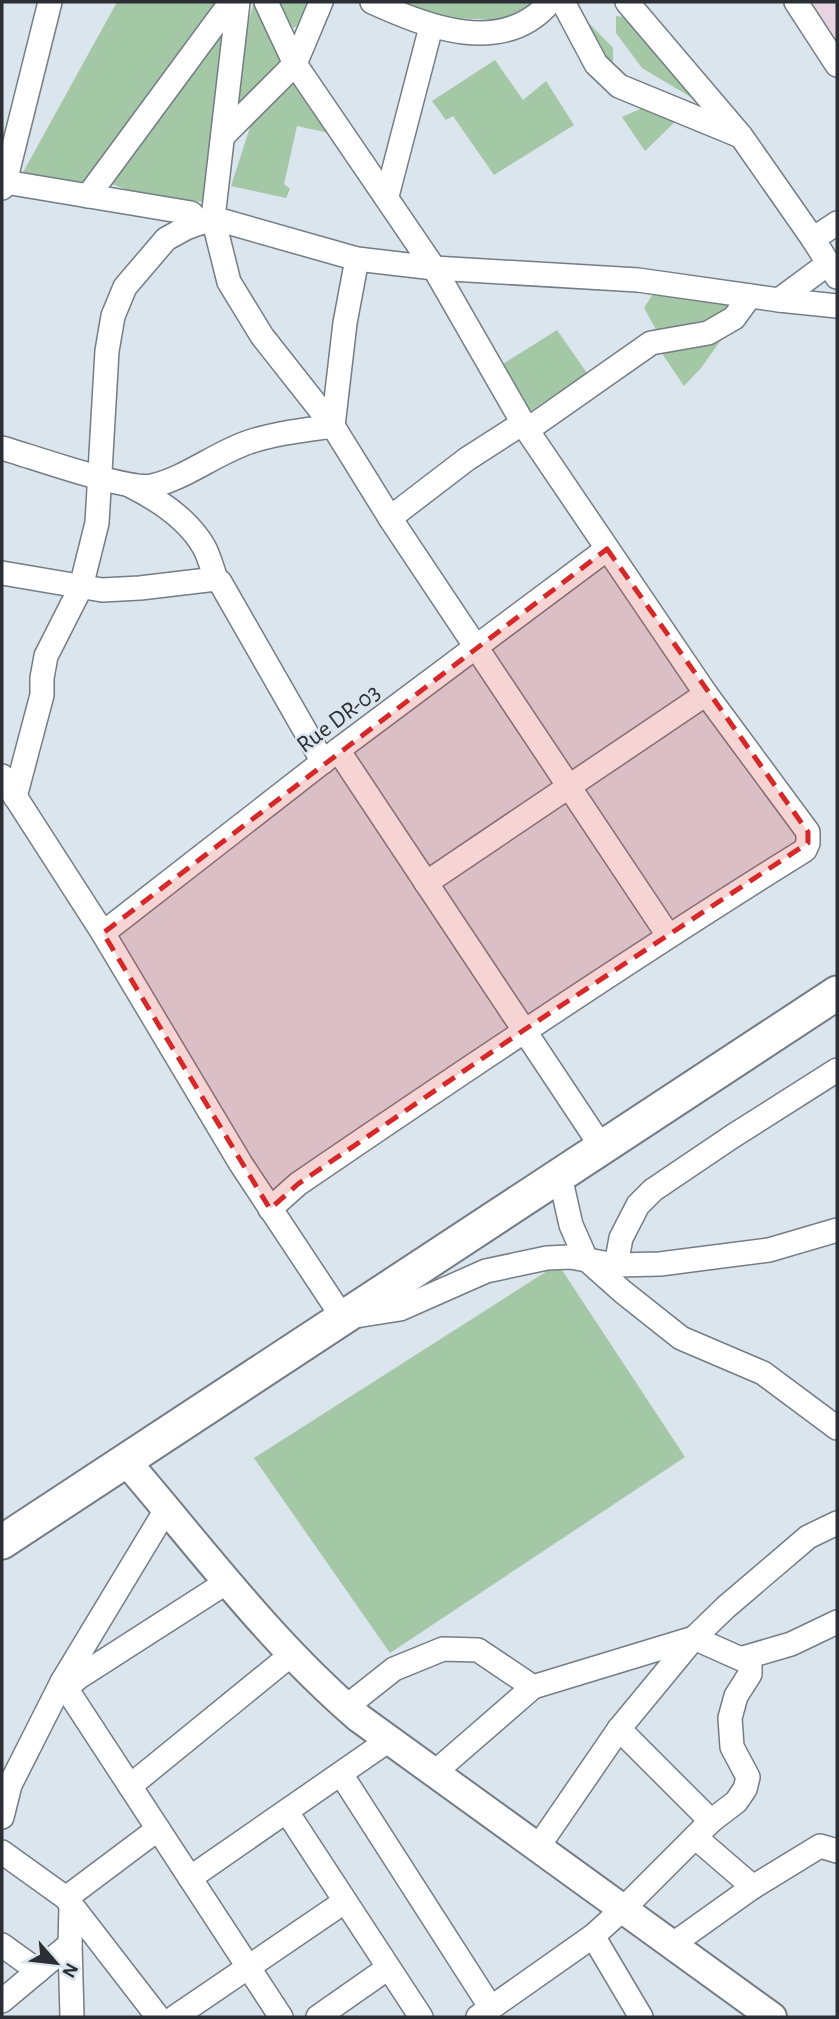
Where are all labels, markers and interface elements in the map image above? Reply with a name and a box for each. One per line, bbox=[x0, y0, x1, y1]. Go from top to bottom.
street label: Rue DR-03 bbox=[293, 680, 385, 758]
north arrow bbox=[21, 1928, 91, 1998]
text: N bbox=[58, 1960, 81, 1981]

